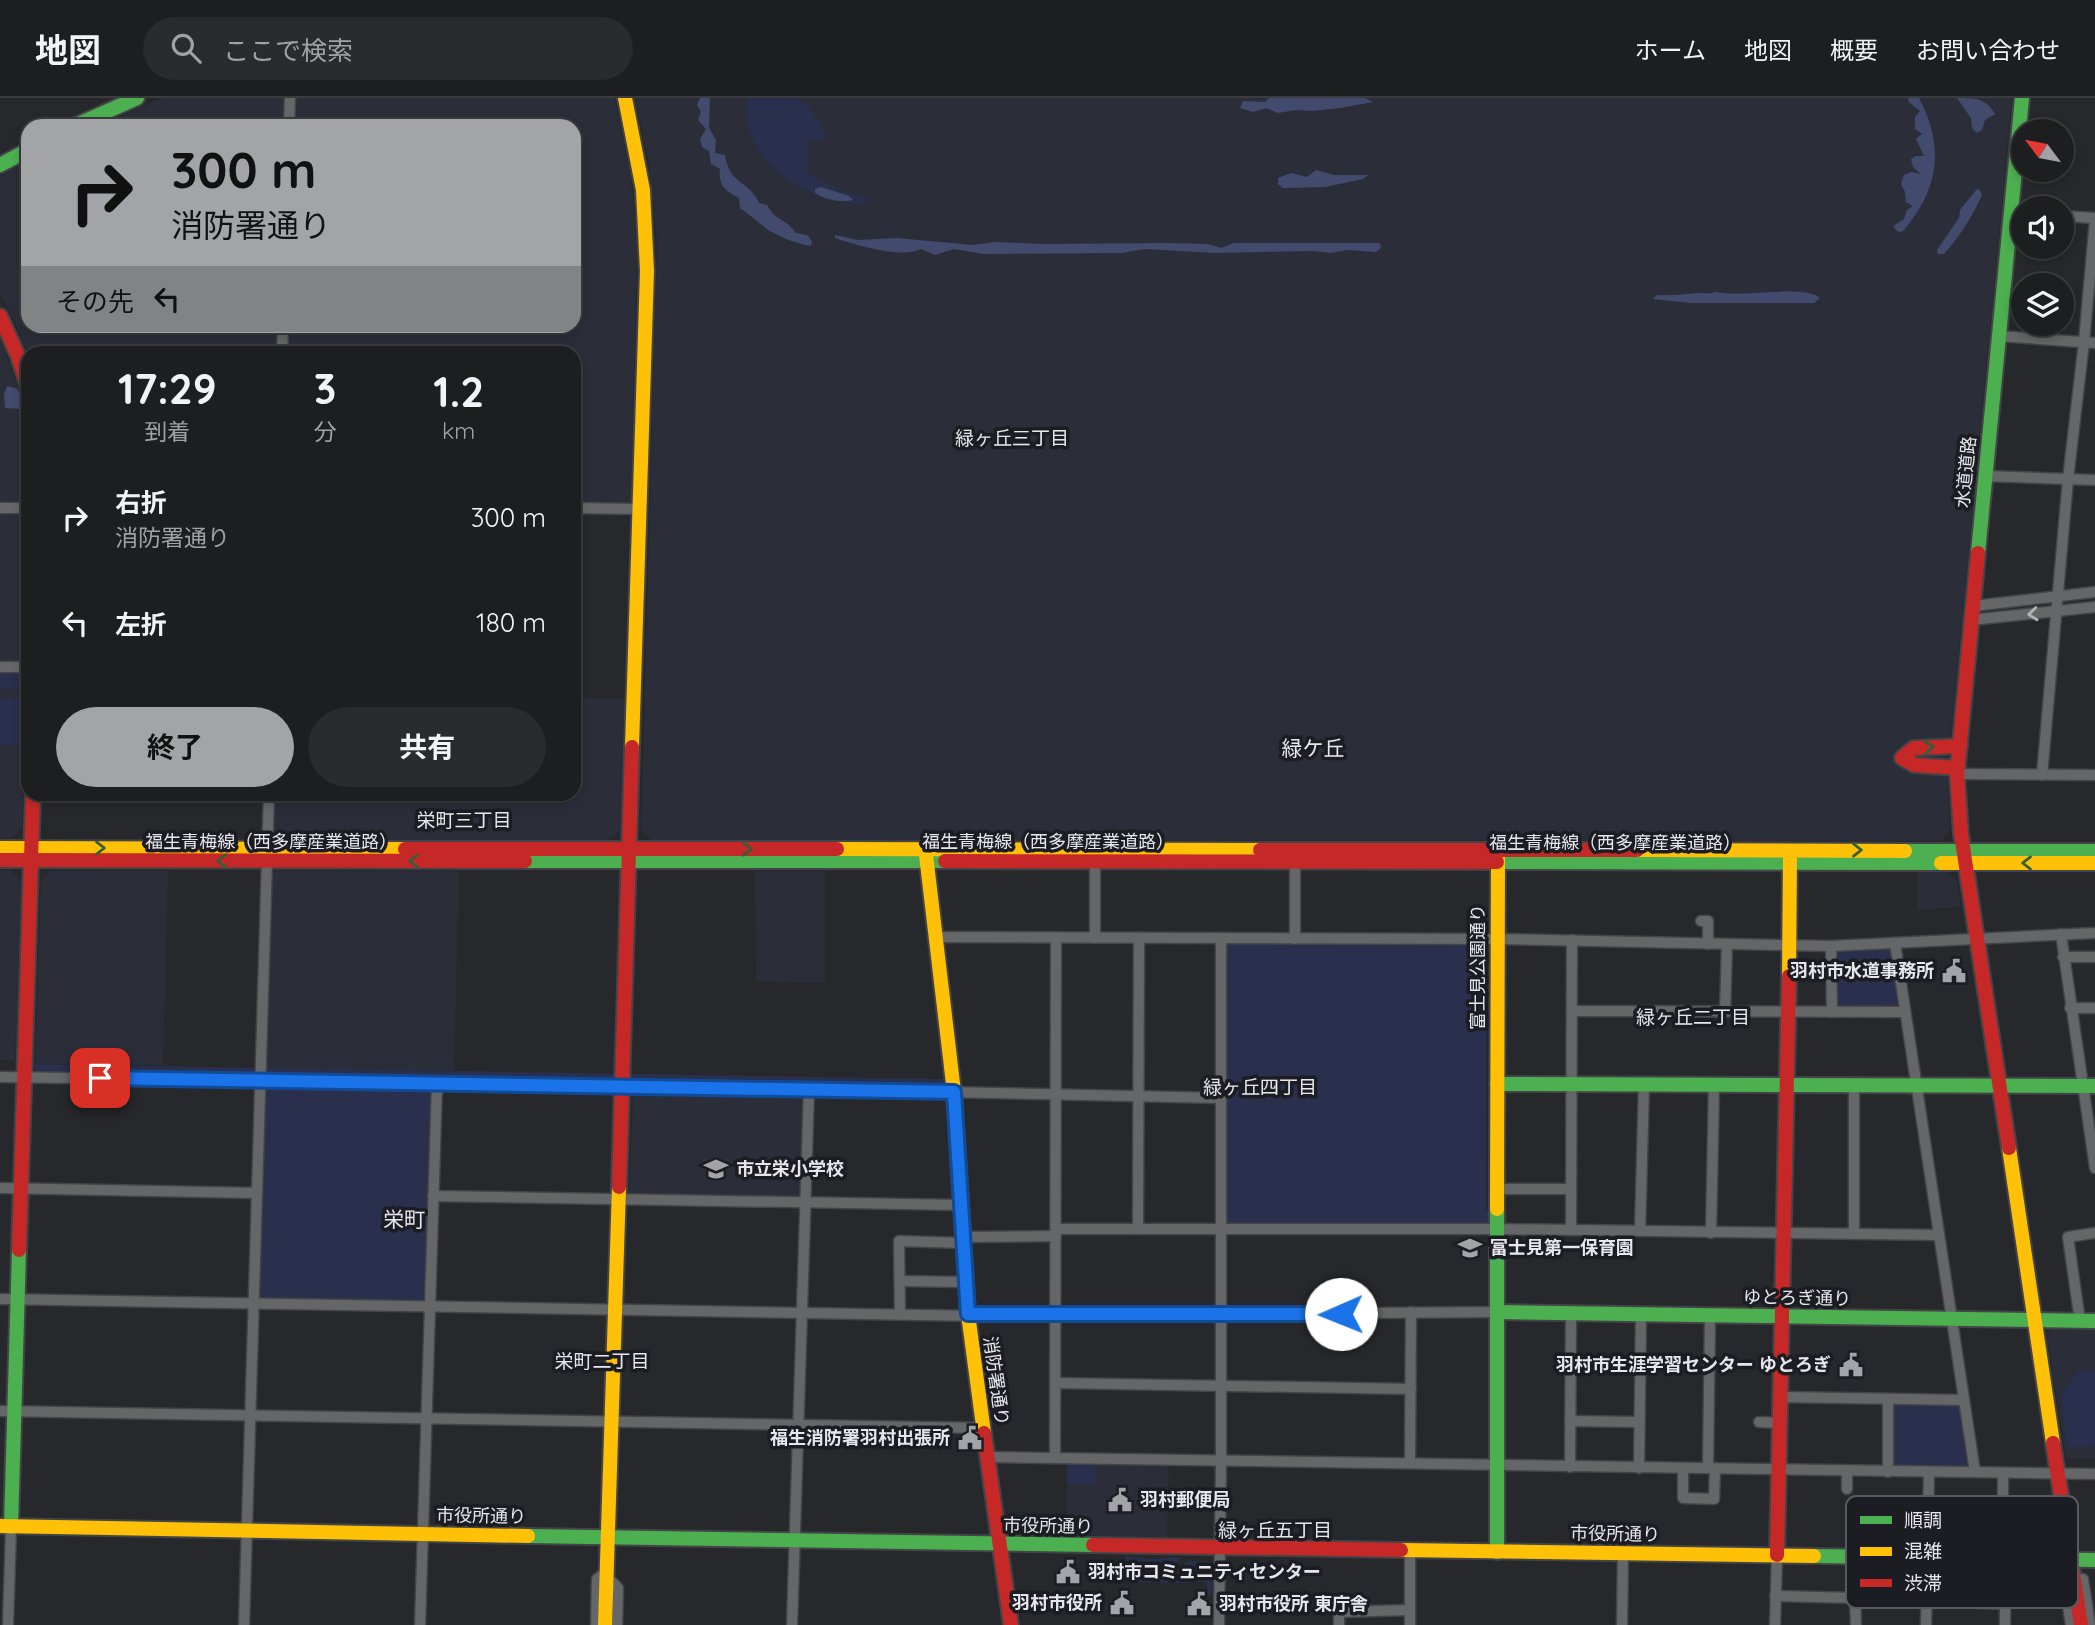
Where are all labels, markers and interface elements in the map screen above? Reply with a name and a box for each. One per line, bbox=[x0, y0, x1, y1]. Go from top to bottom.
search box bbox=[143, 17, 633, 80]
text: 地図 bbox=[35, 29, 101, 70]
icon: search bbox=[167, 29, 205, 67]
text: ここで検索 bbox=[223, 34, 353, 67]
text: ホーム bbox=[1635, 35, 1706, 65]
text: 地図 bbox=[1744, 35, 1792, 65]
text: 概要 bbox=[1830, 35, 1878, 65]
text: お問い合わせ bbox=[1916, 35, 2060, 65]
north arrow bbox=[2011, 119, 2074, 182]
map controls bbox=[2011, 119, 2074, 336]
text: 300 m bbox=[171, 139, 316, 200]
icon: right bbox=[56, 147, 147, 238]
button: sound bbox=[2011, 196, 2074, 259]
text: 消防署通り bbox=[171, 205, 331, 245]
button: layers bbox=[2011, 273, 2074, 336]
icon: left bbox=[148, 280, 186, 318]
text: その先 bbox=[56, 285, 134, 318]
text: 17:29 bbox=[118, 362, 217, 415]
text: 3 bbox=[314, 362, 336, 415]
text: 1.2 bbox=[433, 365, 484, 418]
text: km bbox=[442, 416, 475, 445]
text: 到着 bbox=[144, 417, 190, 446]
text: 分 bbox=[313, 417, 336, 446]
district label: 緑ヶ丘三丁目 bbox=[955, 426, 1069, 450]
street label: 水道道路 bbox=[1950, 435, 1981, 509]
text: 右折 bbox=[115, 486, 167, 519]
icon: right bbox=[56, 499, 94, 537]
text: 300 m bbox=[471, 501, 546, 534]
text: 消防署通り bbox=[115, 523, 230, 552]
icon: left bbox=[56, 604, 94, 642]
text: 180 m bbox=[476, 606, 546, 639]
one-way arrow bbox=[2027, 606, 2038, 621]
text: 左折 bbox=[115, 608, 167, 641]
button: 終了 bbox=[56, 707, 294, 787]
button: 共有 bbox=[308, 707, 546, 787]
district label: 緑ケ丘 bbox=[1282, 735, 1345, 761]
one-way arrow bbox=[1924, 740, 1935, 755]
district label: 栄町三丁目 bbox=[416, 808, 512, 832]
street label: 福生青梅線（西多摩産業道路） bbox=[145, 830, 397, 853]
street label: 福生青梅線（西多摩産業道路） bbox=[922, 830, 1174, 853]
street label: 福生青梅線（西多摩産業道路） bbox=[1489, 831, 1741, 854]
one-way arrow bbox=[95, 840, 105, 856]
one-way arrow bbox=[743, 841, 753, 857]
one-way arrow bbox=[1852, 842, 1863, 858]
one-way arrow bbox=[216, 853, 226, 869]
one-way arrow bbox=[409, 853, 419, 869]
one-way arrow bbox=[2021, 855, 2032, 871]
street label: 富士見公園通り bbox=[1466, 904, 1489, 1030]
public building icon: 羽村市水道事務所 bbox=[1940, 957, 1968, 985]
place label: 羽村市水道事務所 bbox=[1790, 959, 1934, 982]
district label: 緑ヶ丘二丁目 bbox=[1636, 1005, 1750, 1029]
pin bbox=[70, 1048, 130, 1108]
icon: arrive bbox=[81, 1059, 119, 1097]
district label: 緑ヶ丘四丁目 bbox=[1203, 1075, 1317, 1099]
school or university icon: 市立栄小学校 bbox=[702, 1155, 730, 1183]
place label: 市立栄小学校 bbox=[736, 1157, 844, 1180]
district label: 栄町 bbox=[383, 1206, 425, 1232]
school or university icon: 富士見第一保育園 bbox=[1456, 1234, 1484, 1262]
place label: 富士見第一保育園 bbox=[1490, 1236, 1634, 1259]
position arrow bbox=[1304, 1277, 1378, 1351]
street label: ゆとろぎ通り bbox=[1743, 1285, 1851, 1310]
street label: 消防署通り bbox=[979, 1335, 1014, 1427]
district label: 栄町二丁目 bbox=[554, 1349, 650, 1373]
public building icon: 羽村市生涯学習センター ゆとろぎ bbox=[1837, 1351, 1865, 1379]
place label: 羽村市生涯学習センター ゆとろぎ bbox=[1556, 1353, 1831, 1376]
public building icon: 福生消防署羽村出張所 bbox=[956, 1424, 984, 1452]
place label: 福生消防署羽村出張所 bbox=[770, 1426, 950, 1449]
public building icon: 羽村郵便局 bbox=[1106, 1486, 1134, 1514]
place label: 羽村郵便局 bbox=[1140, 1488, 1230, 1511]
legend bbox=[1846, 1496, 2078, 1608]
street label: 市役所通り bbox=[436, 1503, 526, 1528]
text: 順調 bbox=[1904, 1508, 1942, 1532]
street label: 市役所通り bbox=[1003, 1513, 1093, 1538]
district label: 緑ヶ丘五丁目 bbox=[1218, 1518, 1332, 1542]
street label: 市役所通り bbox=[1570, 1521, 1660, 1546]
text: 混雑 bbox=[1904, 1539, 1942, 1563]
public building icon: 羽村市コミュニティセンター bbox=[1054, 1558, 1082, 1586]
place label: 羽村市コミュニティセンター bbox=[1088, 1560, 1321, 1583]
text: 渋滞 bbox=[1904, 1571, 1942, 1595]
public building icon: 羽村市役所 bbox=[1108, 1589, 1136, 1617]
public building icon: 羽村市役所 東庁舎 bbox=[1185, 1590, 1213, 1618]
place label: 羽村市役所 bbox=[1012, 1591, 1102, 1614]
place label: 羽村市役所 東庁舎 bbox=[1219, 1592, 1368, 1615]

